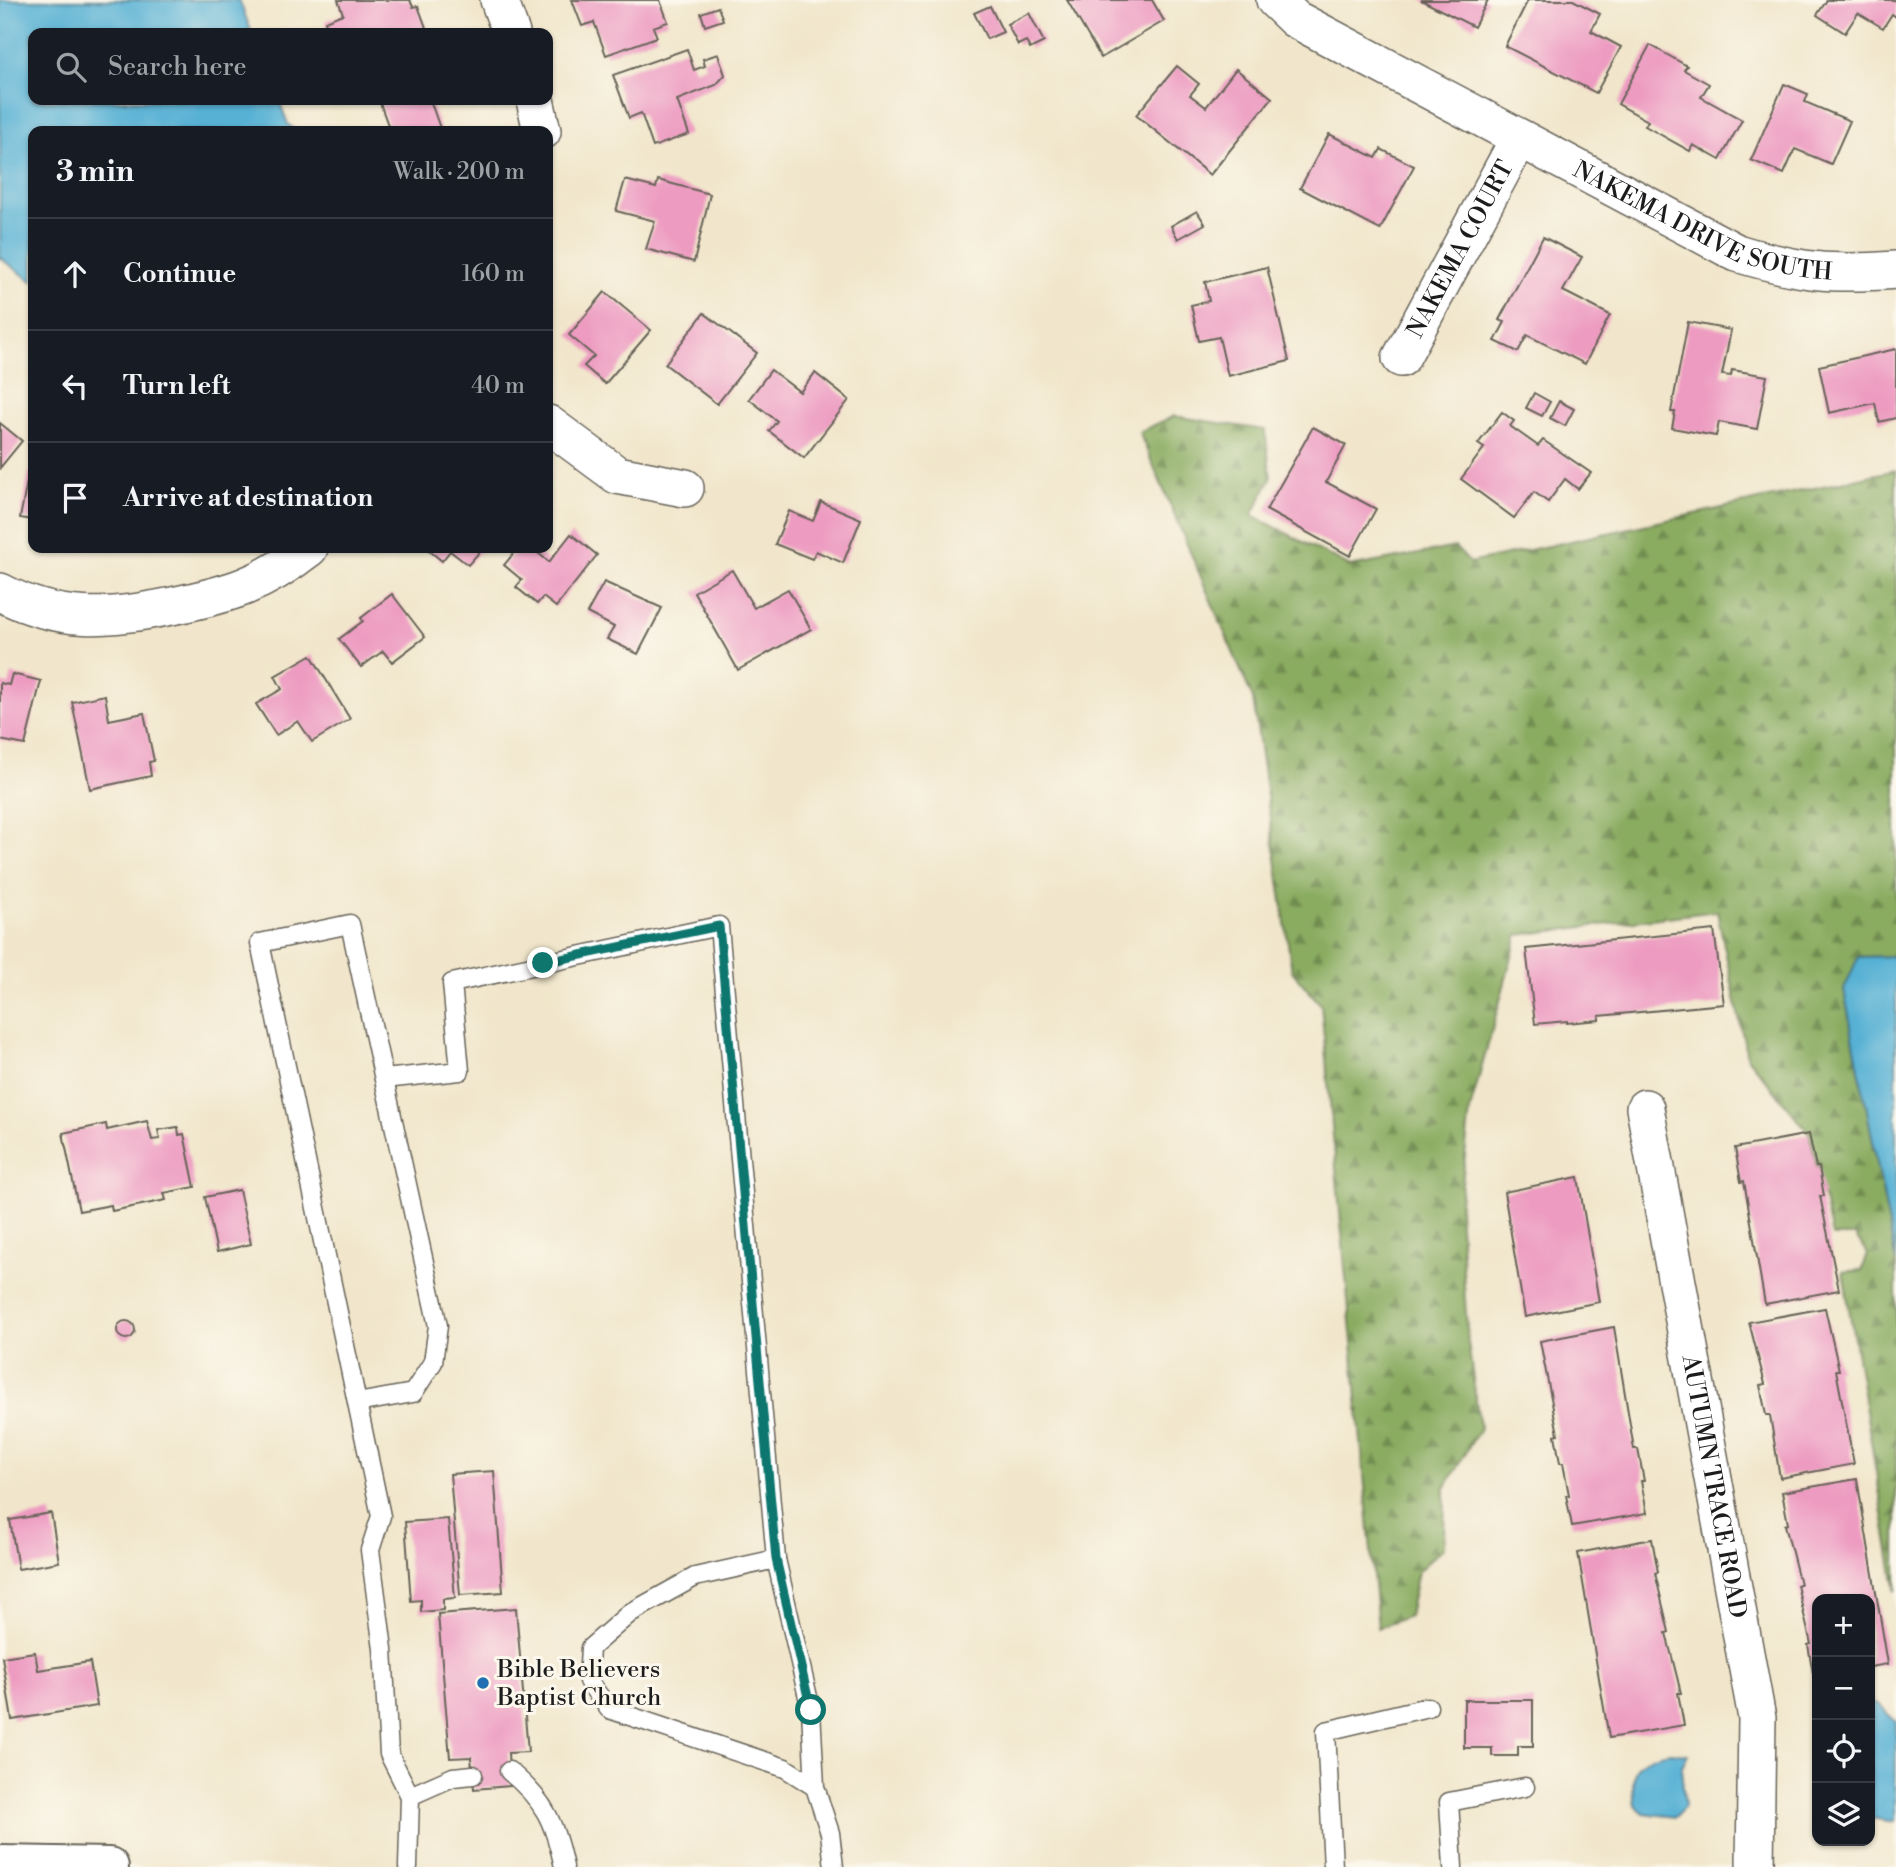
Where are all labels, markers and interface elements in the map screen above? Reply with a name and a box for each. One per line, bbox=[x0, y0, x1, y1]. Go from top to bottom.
search box bbox=[28, 28, 553, 105]
icon: search bbox=[52, 48, 90, 86]
text: Search here bbox=[108, 51, 247, 83]
text: 3 min bbox=[56, 153, 134, 191]
street label: NAKEMA COURT bbox=[1401, 155, 1521, 343]
street label: NAKEMA DRIVE SOUTH bbox=[1568, 155, 1833, 288]
text: Walk · 200 m bbox=[393, 158, 525, 186]
icon: ahead bbox=[56, 255, 94, 293]
text: Continue bbox=[123, 258, 236, 290]
text: 160 m bbox=[462, 260, 525, 288]
icon: left bbox=[56, 367, 94, 405]
text: Turn left bbox=[123, 370, 231, 402]
text: 40 m bbox=[471, 372, 525, 400]
icon: arrive bbox=[56, 479, 94, 517]
text: Arrive at destination bbox=[123, 482, 373, 514]
route end bbox=[527, 947, 558, 978]
street label: AUTUMN TRACE ROAD bbox=[1674, 1352, 1752, 1621]
map controls bbox=[1812, 1594, 1875, 1846]
button: + bbox=[1812, 1594, 1875, 1657]
place label: Bible Believers Baptist Church bbox=[496, 1655, 661, 1713]
button: − bbox=[1812, 1657, 1875, 1720]
marker: Bible Believers Baptist Church bbox=[475, 1675, 491, 1691]
route start bbox=[795, 1694, 826, 1725]
button: locate bbox=[1812, 1720, 1875, 1783]
button: layers bbox=[1812, 1783, 1875, 1846]

